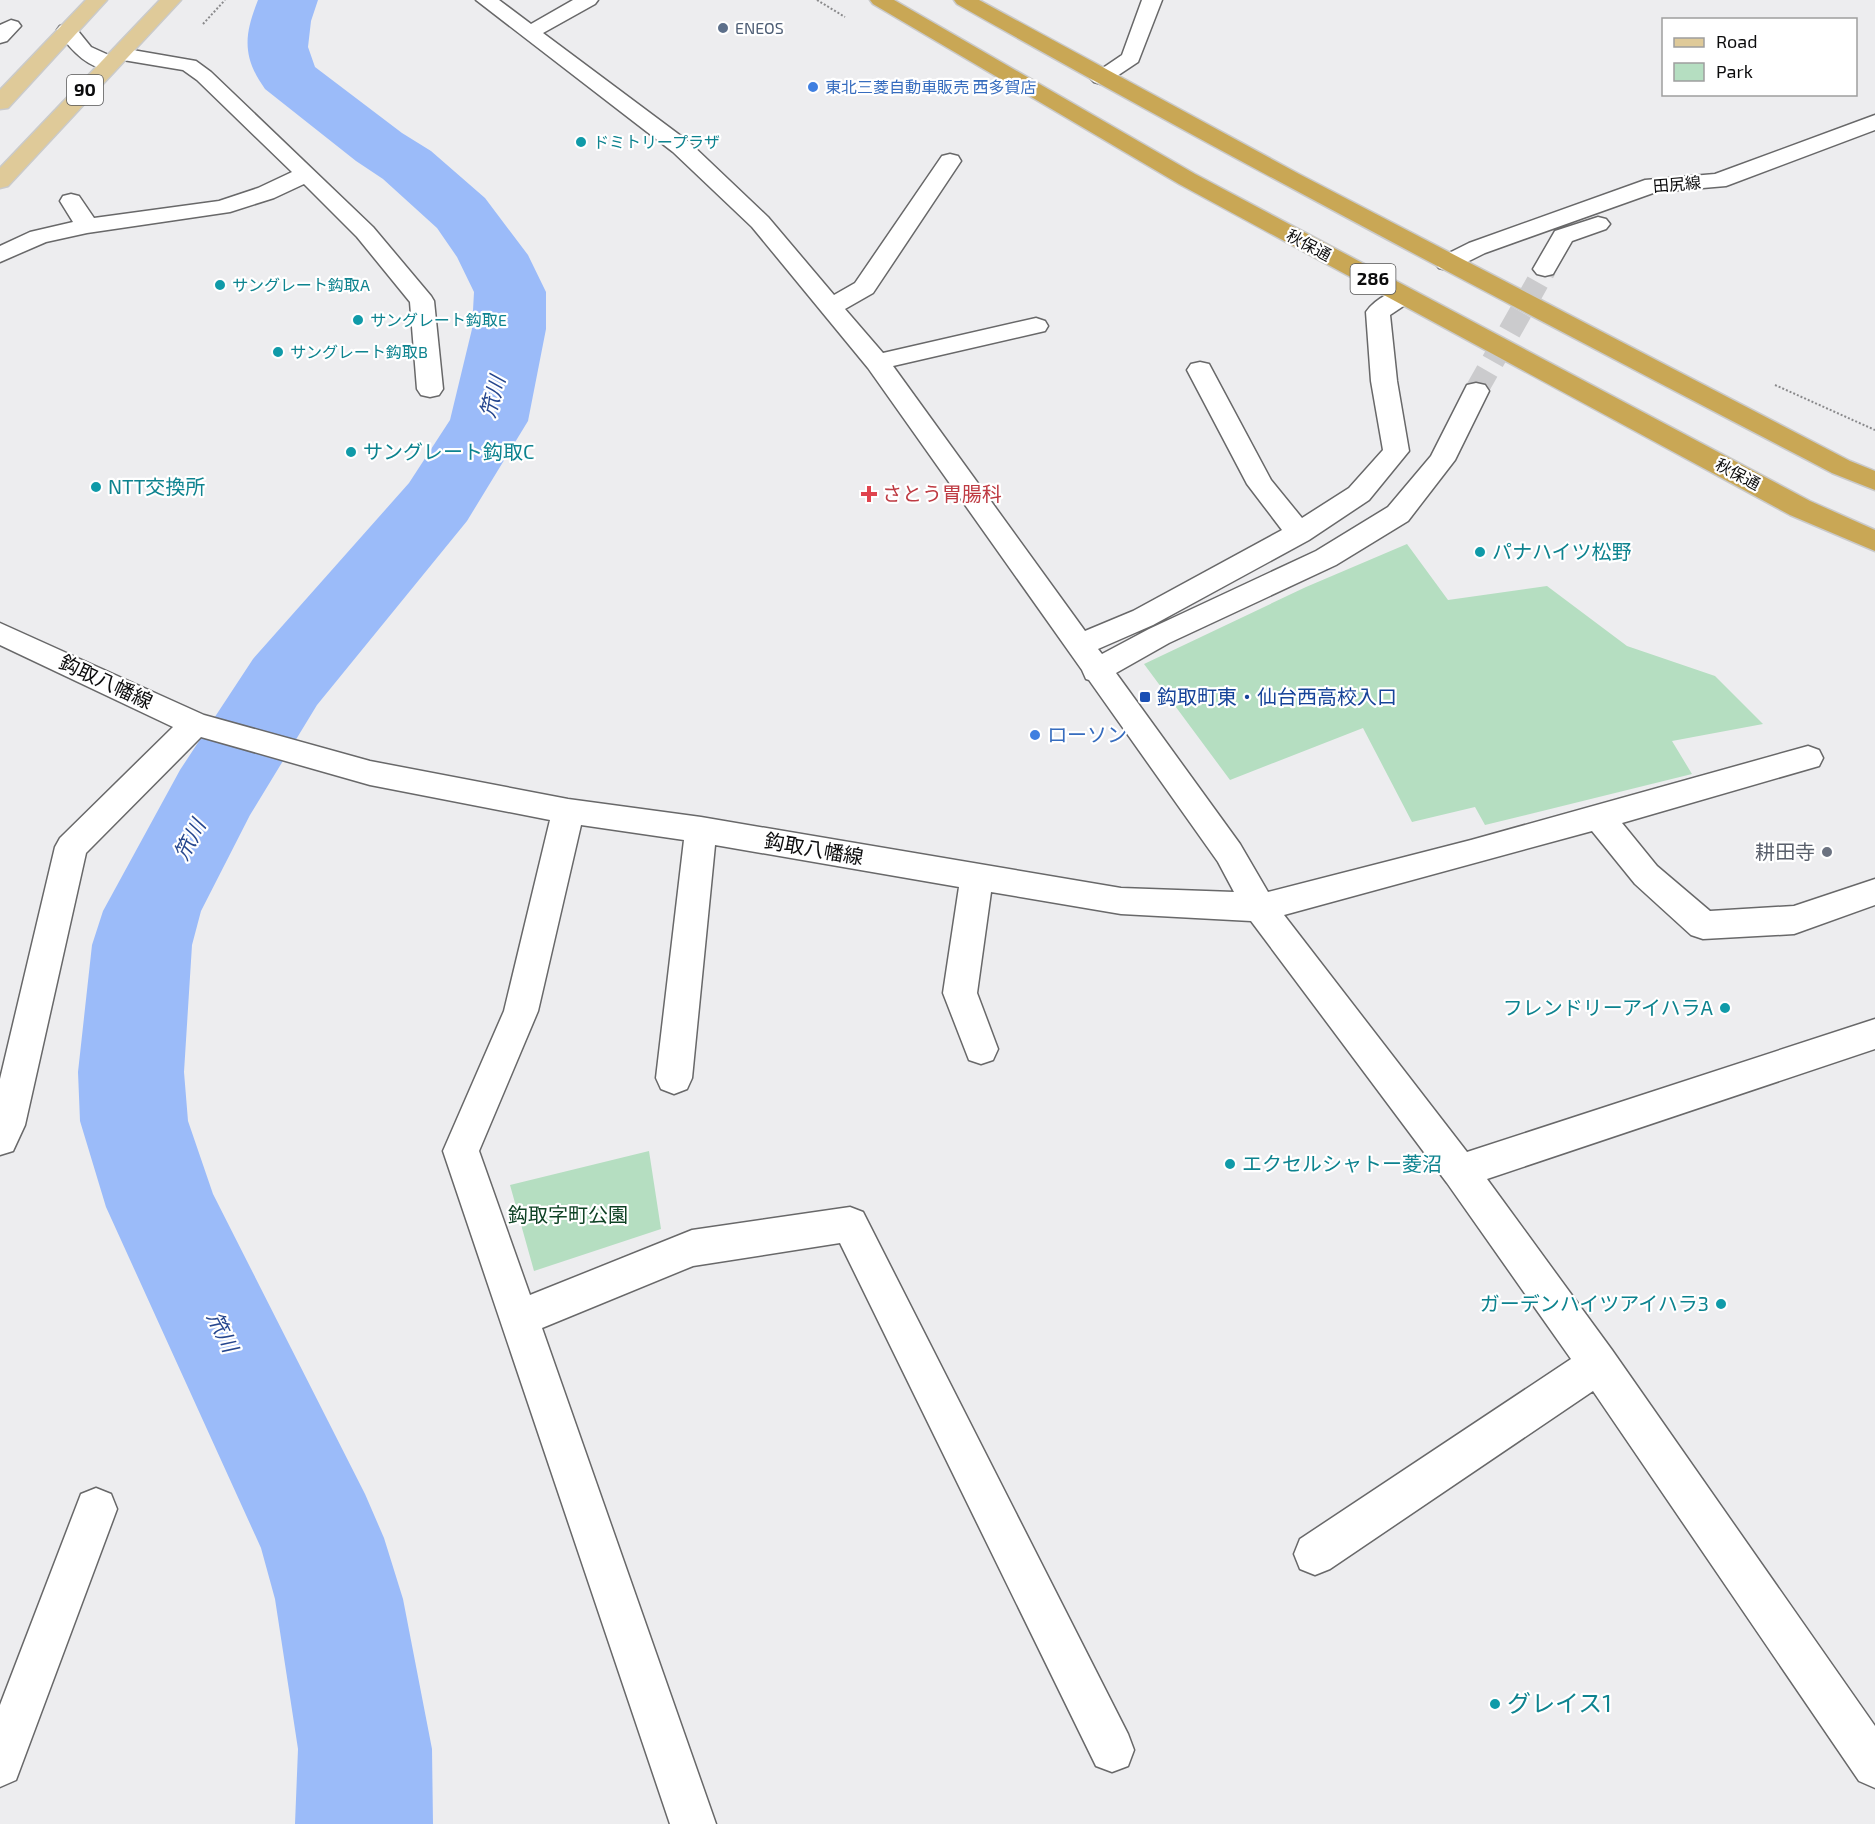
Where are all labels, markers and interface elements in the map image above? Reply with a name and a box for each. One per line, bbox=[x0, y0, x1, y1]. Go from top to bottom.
place label: ENEOS bbox=[735, 18, 784, 37]
legend bbox=[1662, 18, 1857, 96]
marker: ENEOS bbox=[716, 21, 730, 35]
text: Road bbox=[1716, 30, 1757, 52]
text: Park bbox=[1716, 60, 1753, 82]
road number: 90 bbox=[67, 75, 103, 105]
place label: 東北三菱自動車販売 西多賀店 bbox=[825, 77, 1037, 96]
marker: 東北三菱自動車販売 西多賀店 bbox=[806, 80, 820, 94]
place label: ドミトリープラザ bbox=[593, 132, 720, 151]
marker: ドミトリープラザ bbox=[574, 135, 588, 149]
street label: 田尻線 bbox=[1652, 172, 1702, 195]
street label: 秋保通 bbox=[1284, 225, 1335, 264]
road number: 286 bbox=[1350, 264, 1396, 294]
place label: サングレート鈎取A bbox=[232, 275, 370, 294]
marker: サングレート鈎取A bbox=[213, 278, 227, 292]
place label: サングレート鈎取E bbox=[370, 310, 507, 329]
marker: サングレート鈎取E bbox=[351, 313, 365, 327]
place label: サングレート鈎取B bbox=[290, 342, 428, 361]
marker: サングレート鈎取B bbox=[271, 345, 285, 359]
water label: 笊川 bbox=[474, 371, 510, 420]
place label: サングレート鈎取C bbox=[363, 439, 534, 463]
marker: サングレート鈎取C bbox=[344, 445, 358, 459]
street label: 秋保通 bbox=[1713, 454, 1764, 493]
place label: NTT交換所 bbox=[108, 474, 205, 498]
marker: NTT交換所 bbox=[89, 480, 103, 494]
place label: さとう胃腸科 bbox=[882, 481, 1002, 505]
marker: さとう胃腸科 bbox=[860, 485, 878, 503]
place label: パナハイツ松野 bbox=[1492, 539, 1632, 563]
marker: パナハイツ松野 bbox=[1473, 545, 1487, 559]
street label: 鈎取八幡線 bbox=[56, 649, 157, 713]
place label: 鈎取町東・仙台西高校入口 bbox=[1157, 684, 1397, 708]
marker: 鈎取町東・仙台西高校入口 bbox=[1138, 690, 1152, 704]
place label: ローソン bbox=[1047, 722, 1127, 746]
marker: ローソン bbox=[1028, 728, 1042, 742]
water label: 笊川 bbox=[168, 813, 211, 864]
street label: 鈎取八幡線 bbox=[763, 828, 865, 869]
place label: 耕田寺 bbox=[1755, 839, 1815, 863]
marker: 耕田寺 bbox=[1820, 845, 1834, 859]
place label: フレンドリーアイハラA bbox=[1503, 995, 1714, 1019]
marker: フレンドリーアイハラA bbox=[1718, 1001, 1732, 1015]
place label: エクセルシャトー菱沼 bbox=[1242, 1151, 1442, 1175]
marker: エクセルシャトー菱沼 bbox=[1223, 1157, 1237, 1171]
park label: 鈎取字町公園 bbox=[508, 1202, 628, 1226]
place label: ガーデンハイツアイハラ3 bbox=[1480, 1291, 1709, 1315]
marker: ガーデンハイツアイハラ3 bbox=[1714, 1297, 1728, 1311]
water label: 笊川 bbox=[203, 1307, 245, 1357]
place label: グレイス1 bbox=[1507, 1688, 1612, 1717]
marker: グレイス1 bbox=[1488, 1697, 1502, 1711]

